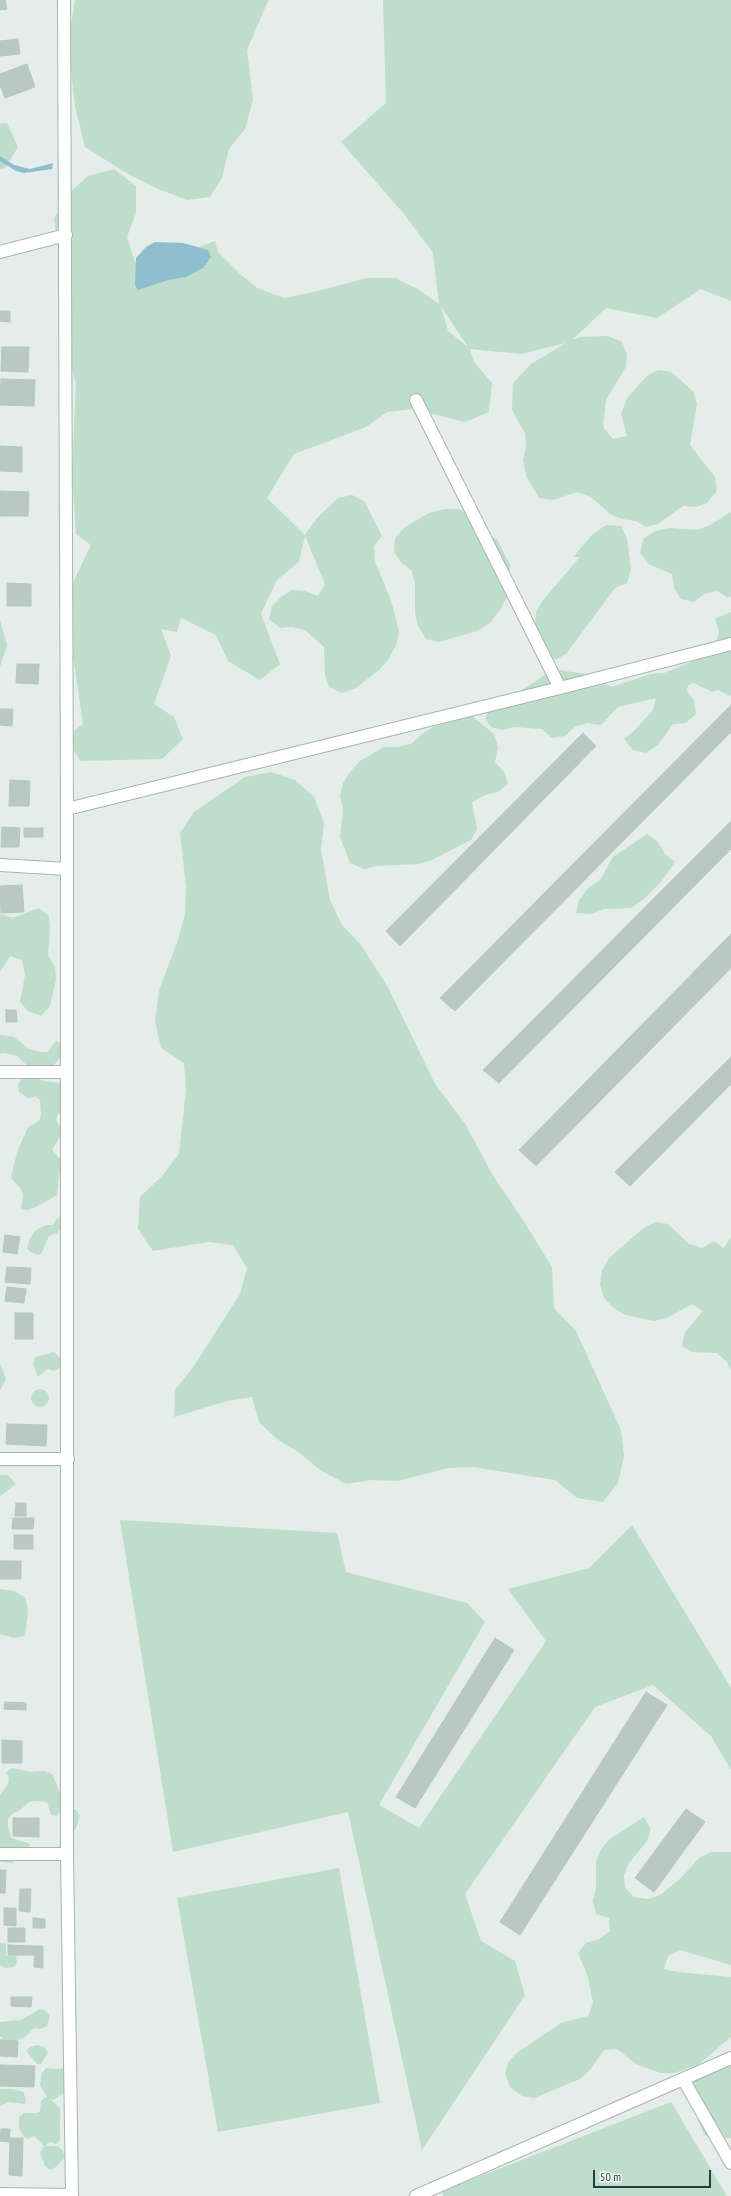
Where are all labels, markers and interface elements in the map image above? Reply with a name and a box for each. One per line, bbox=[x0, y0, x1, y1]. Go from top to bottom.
scale bar bbox=[595, 2162, 713, 2188]
text: 50 m bbox=[600, 2169, 621, 2184]

